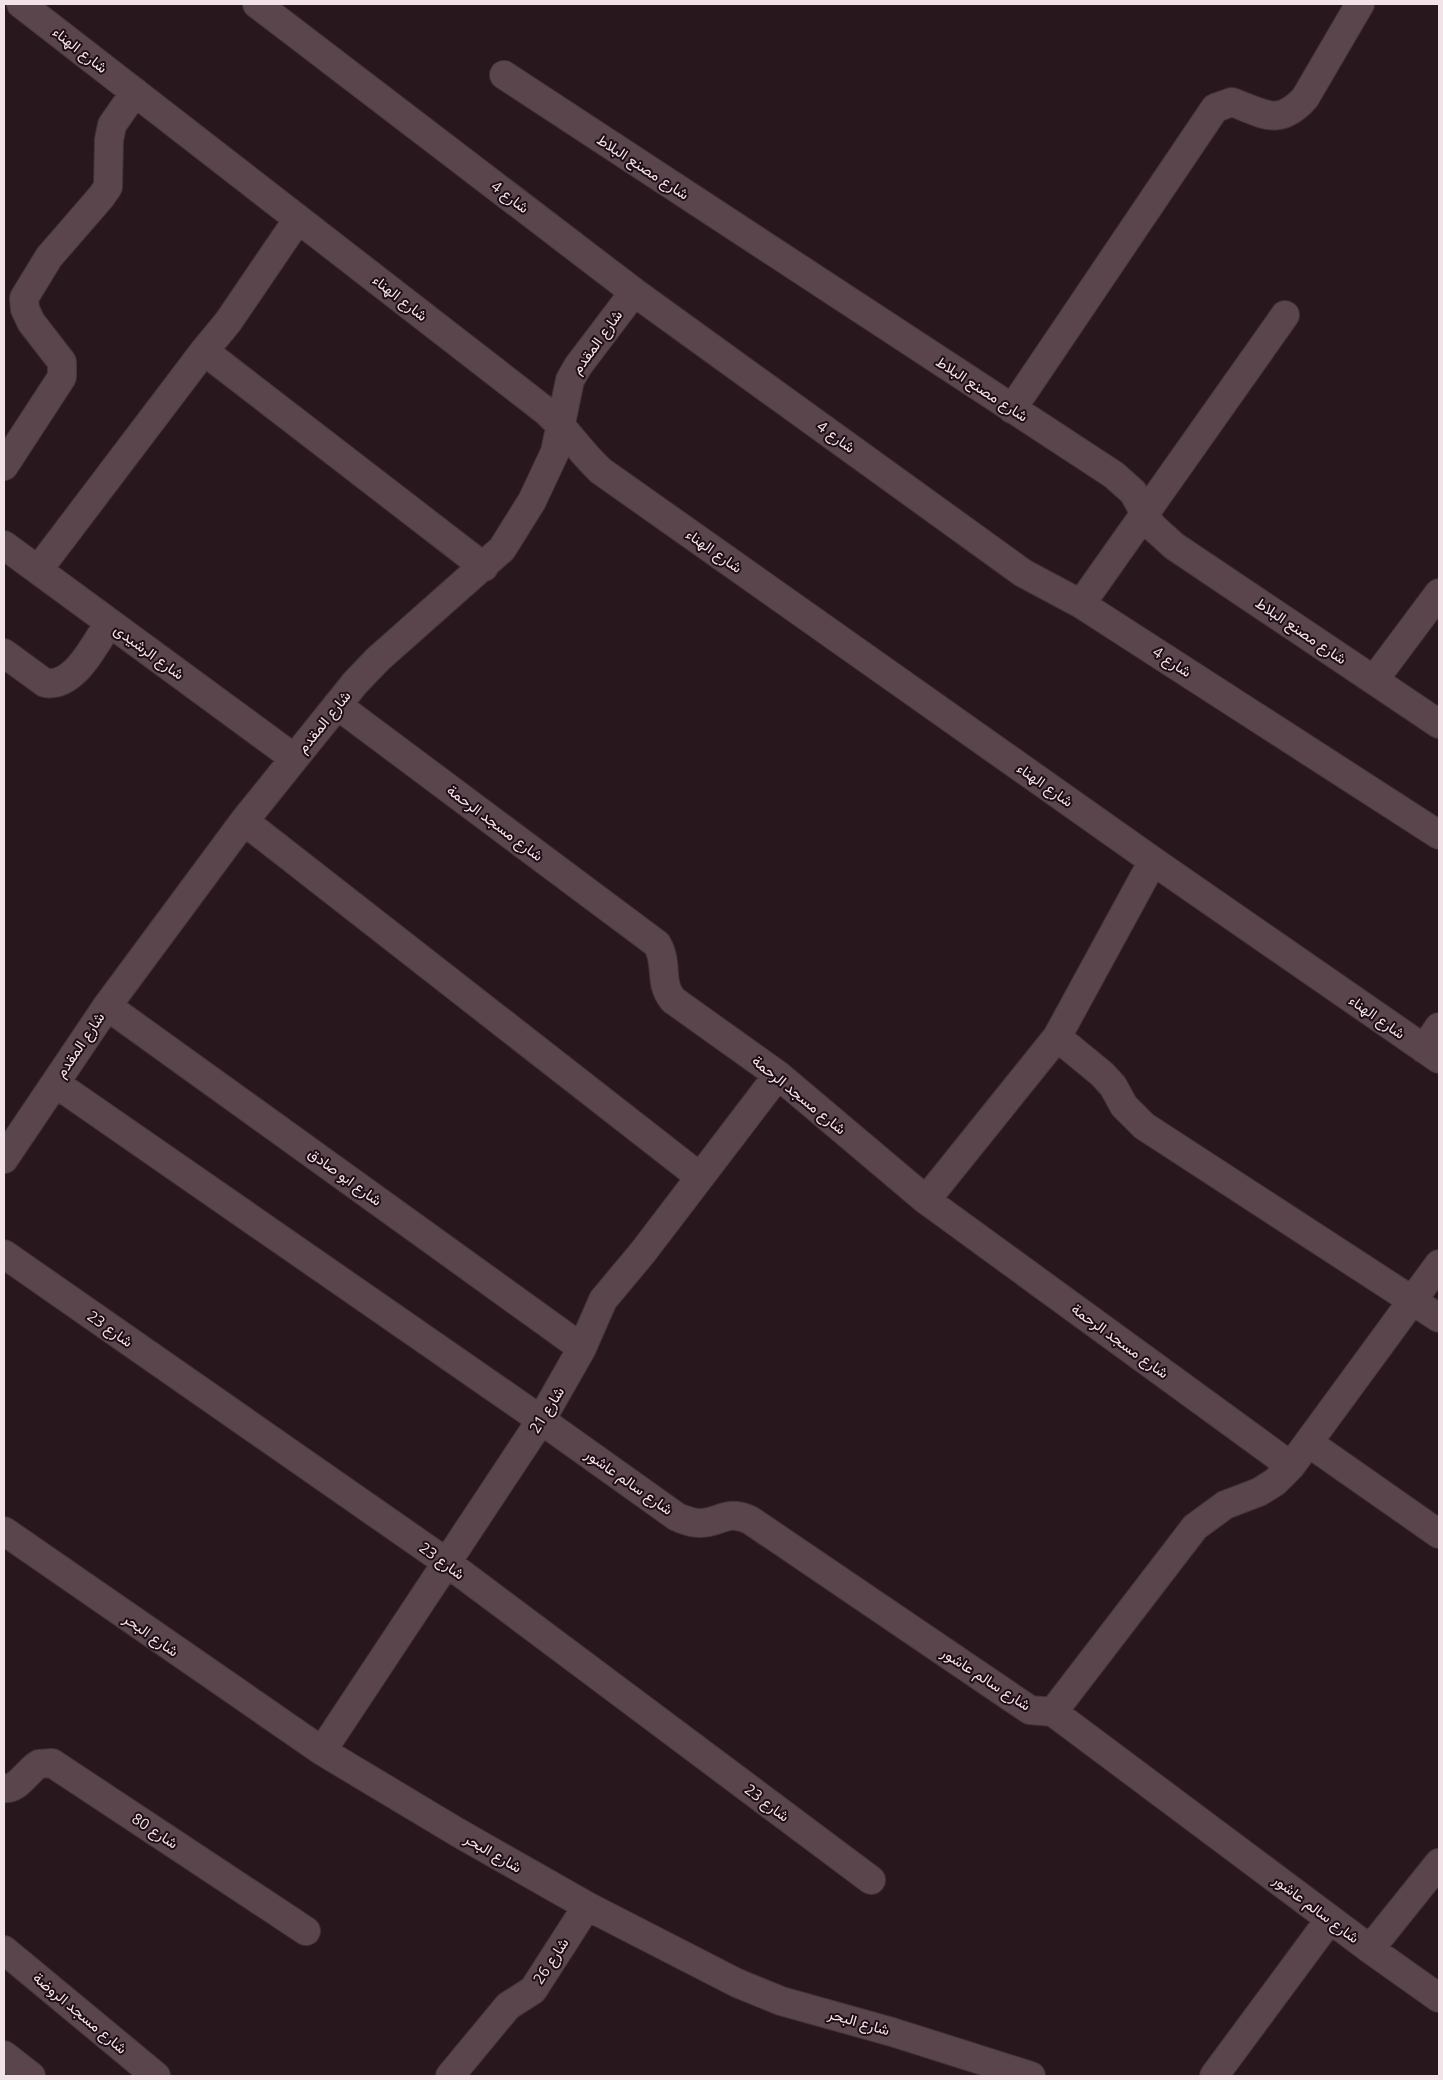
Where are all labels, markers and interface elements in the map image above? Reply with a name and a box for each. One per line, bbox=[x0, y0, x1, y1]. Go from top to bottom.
street label: شارع الهناء bbox=[48, 22, 112, 79]
street label: شارع مصنع البلاط bbox=[593, 129, 694, 205]
street label: شارع 4 bbox=[486, 175, 534, 219]
street label: شارع الهناء bbox=[368, 270, 432, 327]
street label: شارع المقدم bbox=[566, 305, 628, 379]
street label: شارع مصنع البلاط bbox=[932, 351, 1033, 427]
street label: شارع 4 bbox=[812, 416, 860, 459]
street label: شارع الهناء bbox=[681, 524, 747, 579]
street label: شارع مصنع البلاط bbox=[1251, 592, 1351, 670]
street label: شارع الرشيدى bbox=[109, 619, 189, 685]
street label: شارع 4 bbox=[1148, 641, 1196, 683]
street label: شارع المقدم bbox=[292, 686, 356, 758]
street label: شارع الهناء bbox=[1012, 758, 1078, 813]
street label: شارع مسجد الرحمة bbox=[442, 779, 548, 867]
street label: شارع الهناء bbox=[1344, 990, 1410, 1045]
street label: شارع المقدم bbox=[50, 1008, 110, 1082]
street label: شارع مسجد الرحمة bbox=[747, 1050, 851, 1140]
street label: شارع ابو صادق bbox=[304, 1143, 387, 1211]
street label: شارع مسجد الرحمة bbox=[1067, 1298, 1173, 1384]
street label: شارع 23 bbox=[83, 1305, 137, 1353]
street label: شارع 21 bbox=[524, 1382, 570, 1438]
street label: شارع سالم عاشور bbox=[580, 1443, 678, 1521]
street label: شارع 23 bbox=[415, 1537, 469, 1585]
street label: شارع البحر bbox=[118, 1607, 183, 1662]
street label: شارع سالم عاشور bbox=[936, 1641, 1035, 1716]
street label: شارع 23 bbox=[740, 1779, 794, 1827]
street label: شارع 80 bbox=[128, 1808, 183, 1854]
street label: شارع البحر bbox=[459, 1827, 526, 1878]
street label: شارع سالم عاشور bbox=[1267, 1869, 1364, 1949]
street label: شارع 26 bbox=[528, 1933, 574, 1988]
street label: شارع مسجد الروضة bbox=[28, 1967, 132, 2059]
street label: شارع البحر bbox=[825, 2002, 893, 2041]

